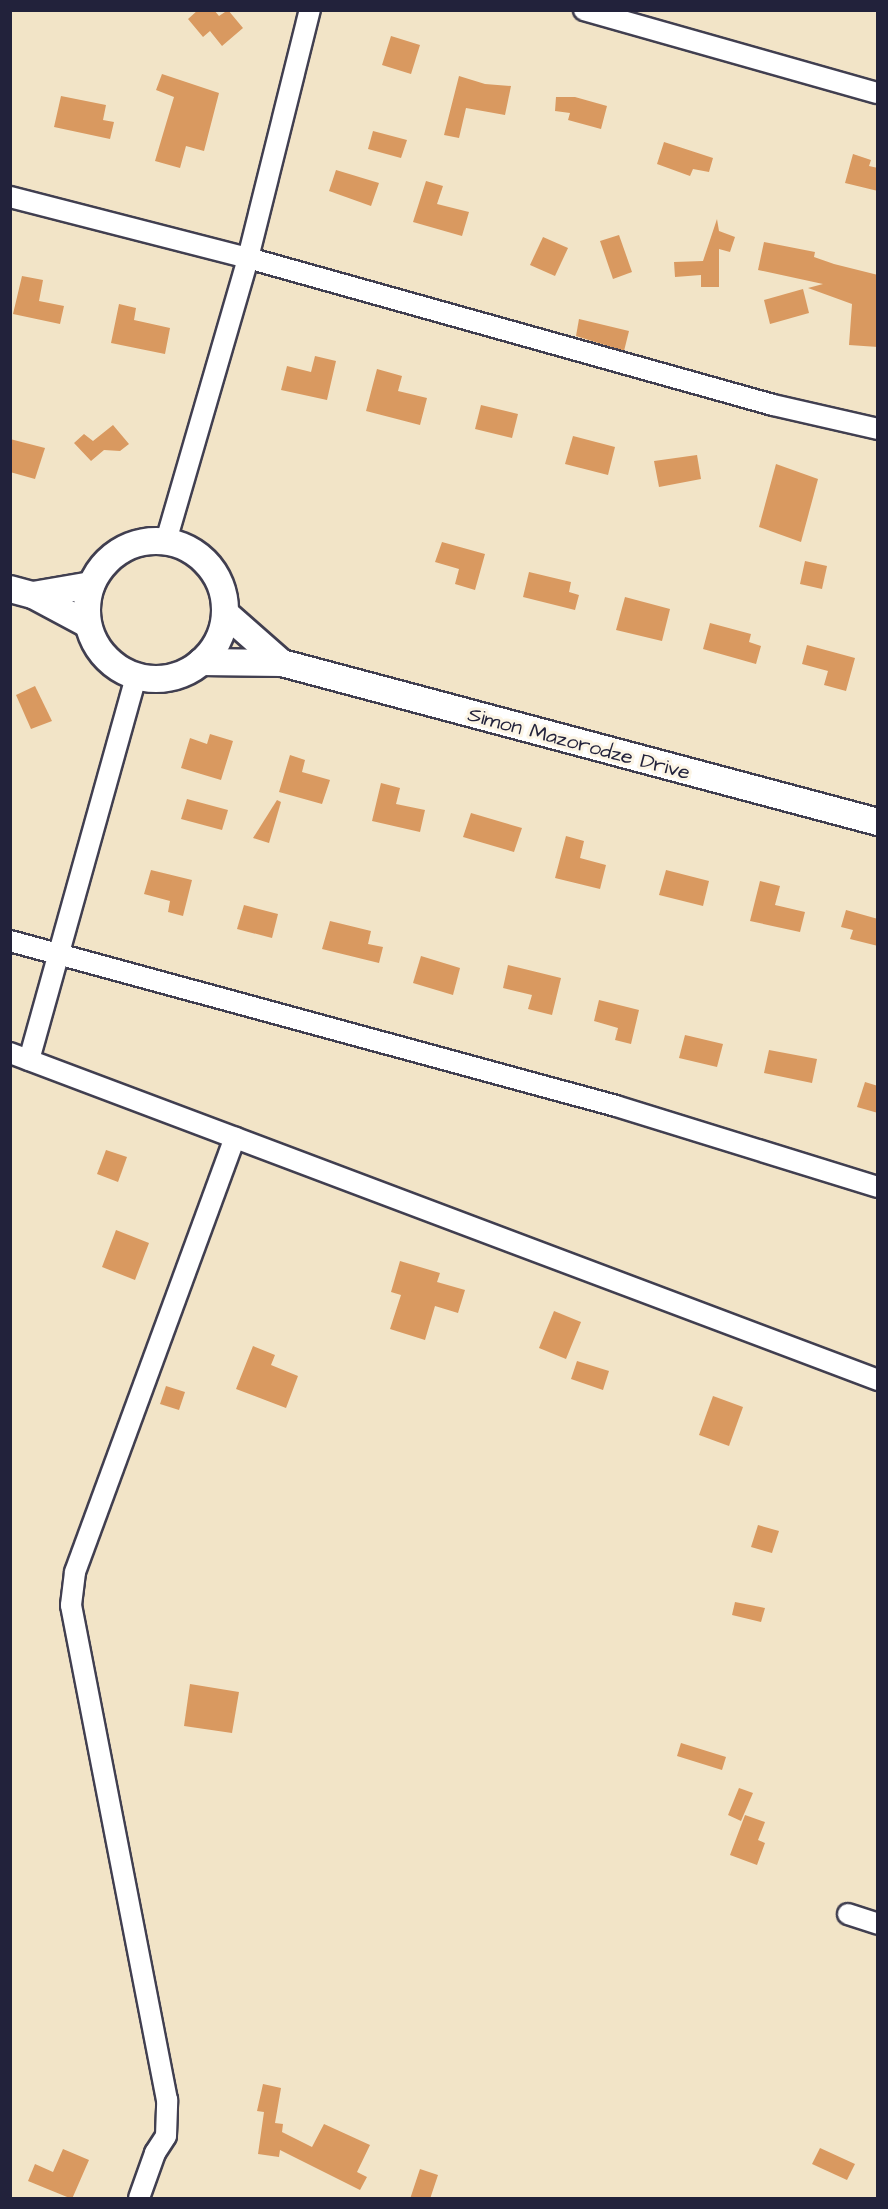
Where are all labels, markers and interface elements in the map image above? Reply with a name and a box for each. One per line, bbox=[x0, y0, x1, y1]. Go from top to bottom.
street label: Simon Mazorodze Drive bbox=[465, 702, 693, 786]

